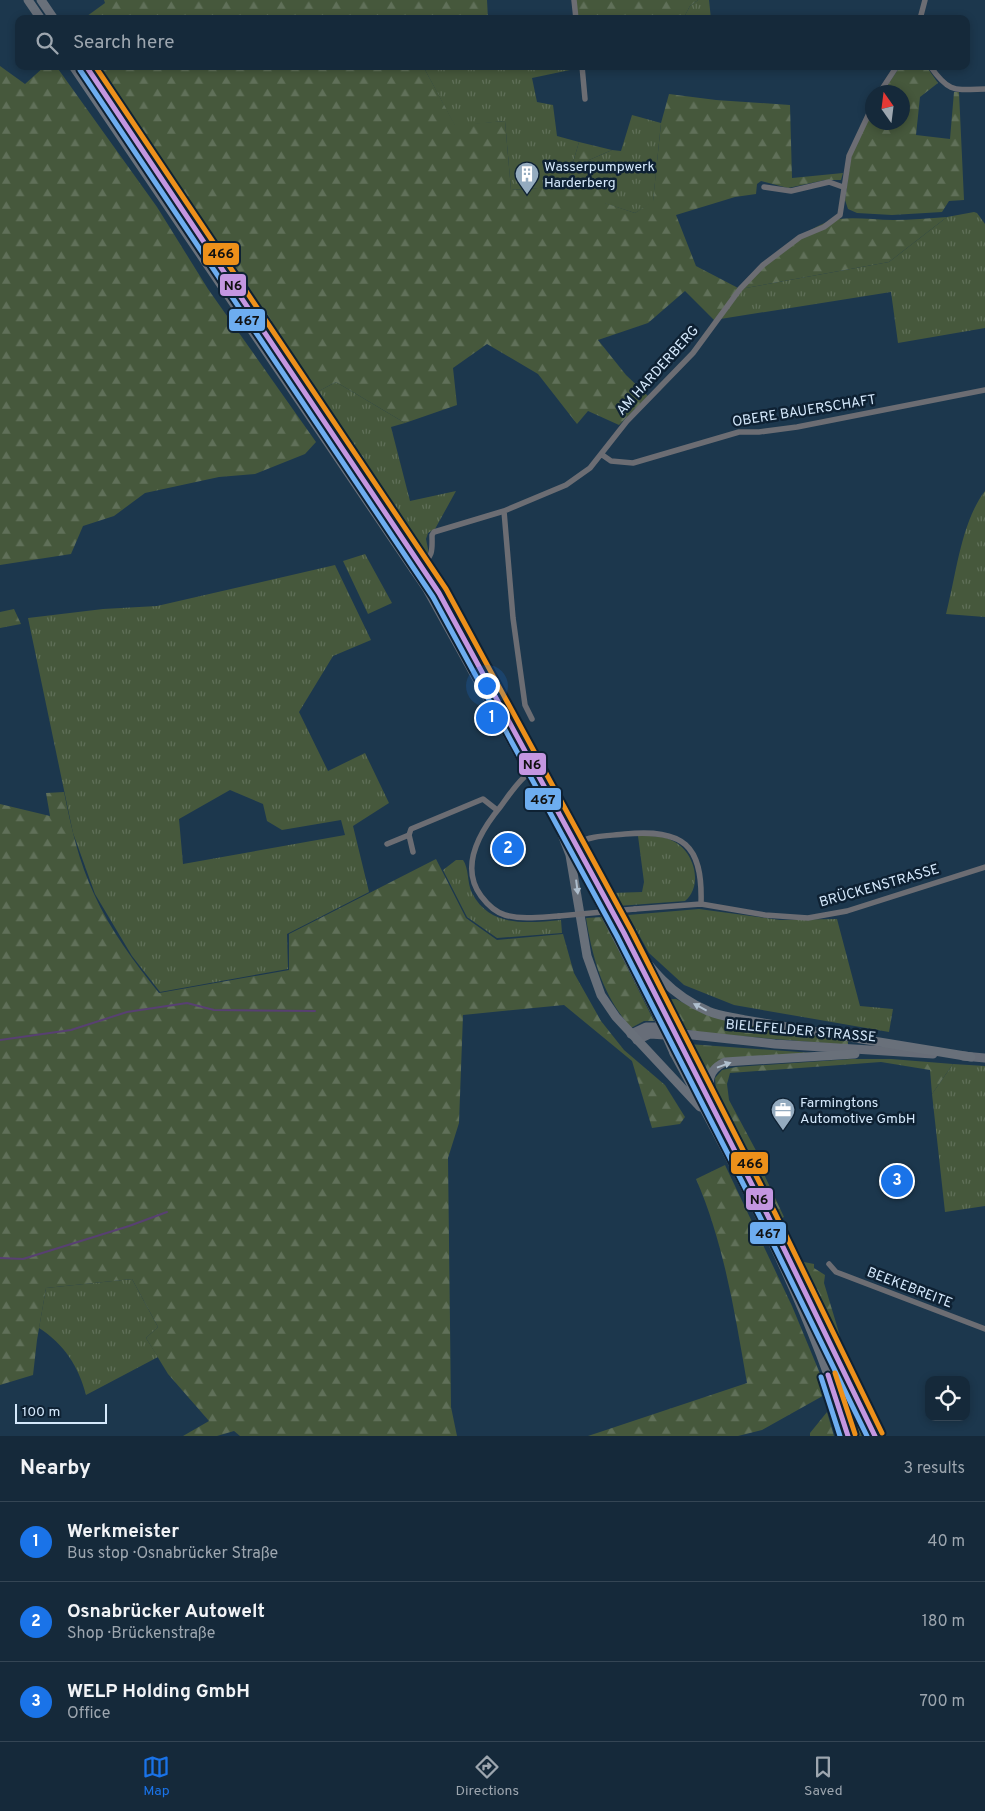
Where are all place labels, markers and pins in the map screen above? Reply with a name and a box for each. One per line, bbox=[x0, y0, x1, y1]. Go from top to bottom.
place label: Wasserpumpwerk Harderberg bbox=[544, 159, 655, 192]
building icon: Wasserpumpwerk Harderberg bbox=[514, 161, 540, 195]
pin: 1 bbox=[476, 699, 508, 737]
pin: 2 bbox=[492, 830, 524, 868]
place label: Farmingtons Automotive GmbH bbox=[800, 1095, 916, 1128]
office icon: Farmingtons Automotive GmbH bbox=[770, 1097, 796, 1131]
pin: 3 bbox=[881, 1162, 913, 1200]

